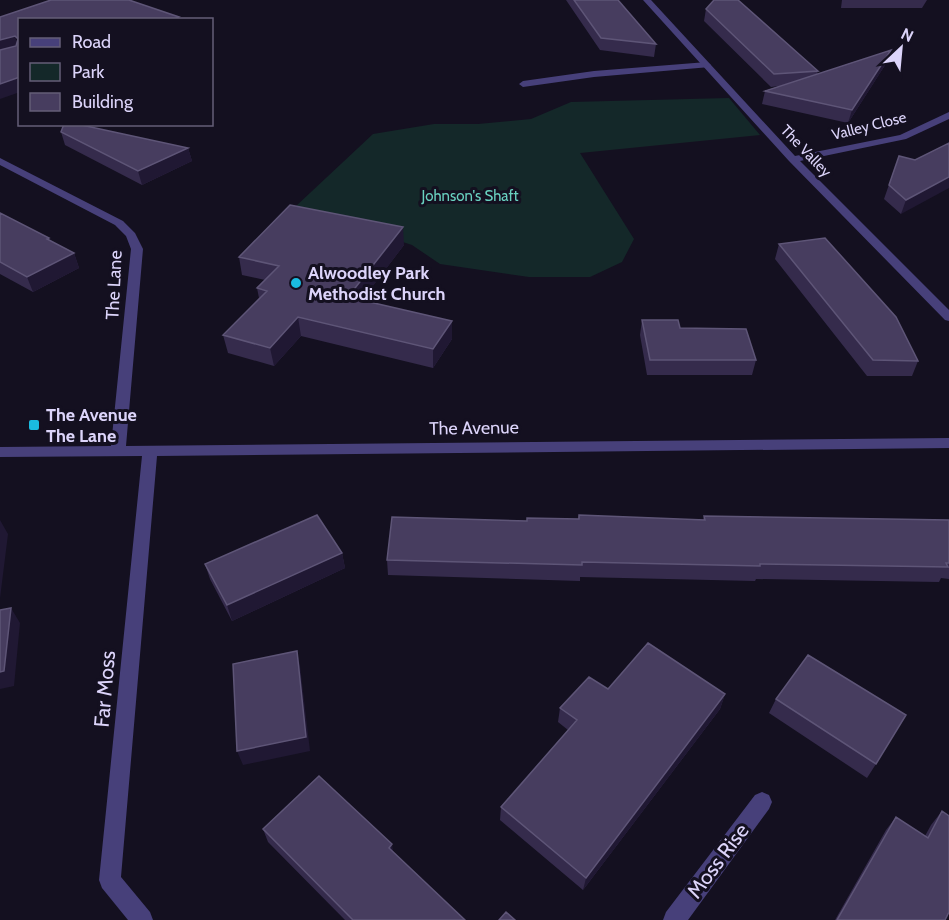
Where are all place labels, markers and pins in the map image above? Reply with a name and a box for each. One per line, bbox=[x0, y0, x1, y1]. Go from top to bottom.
place label: Alwoodley Park Methodist Church bbox=[308, 262, 446, 305]
marker: Alwoodley Park Methodist Church bbox=[289, 276, 303, 290]
place label: The Avenue The Lane bbox=[46, 404, 137, 447]
marker: The Avenue The Lane bbox=[27, 418, 41, 432]

